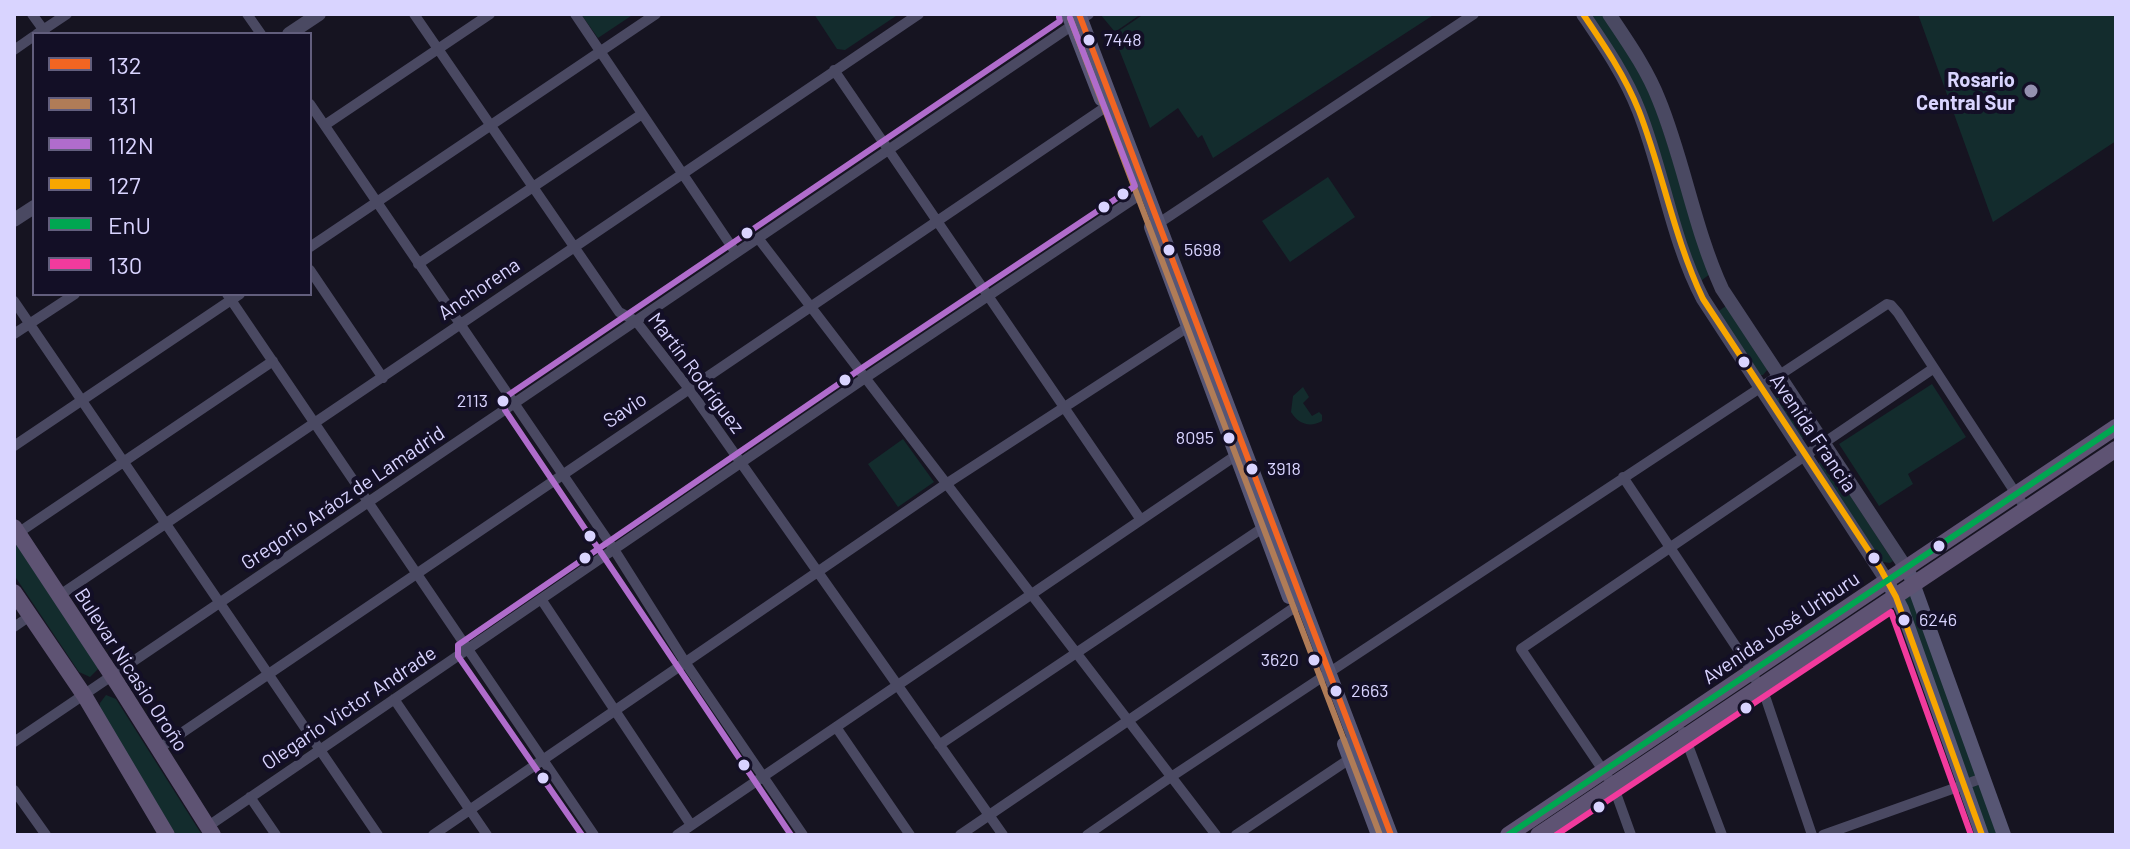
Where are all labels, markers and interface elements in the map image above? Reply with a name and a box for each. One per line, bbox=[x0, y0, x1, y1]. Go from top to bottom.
place label: 7448 bbox=[1104, 29, 1142, 51]
legend bbox=[32, 32, 312, 296]
marker: 7448 bbox=[1081, 32, 1097, 48]
text: 132 bbox=[108, 50, 142, 79]
place label: Rosario Central Sur bbox=[1916, 68, 2015, 115]
marker: Rosario Central Sur bbox=[2022, 82, 2040, 100]
text: 131 bbox=[108, 90, 137, 119]
text: 112N bbox=[108, 130, 154, 159]
text: 127 bbox=[108, 170, 141, 199]
unlabelled marker bbox=[1115, 186, 1131, 202]
unlabelled marker bbox=[1096, 199, 1112, 215]
text: EnU bbox=[108, 210, 151, 239]
unlabelled marker bbox=[739, 225, 755, 241]
place label: 5698 bbox=[1184, 239, 1221, 261]
marker: 5698 bbox=[1161, 242, 1177, 258]
text: 130 bbox=[108, 250, 142, 279]
street label: Anchorena bbox=[434, 253, 524, 325]
street label: Martín Rodríguez bbox=[643, 308, 749, 438]
unlabelled marker bbox=[1736, 354, 1752, 370]
street label: Avenida Francia bbox=[1765, 369, 1861, 497]
unlabelled marker bbox=[837, 372, 853, 388]
street label: Savio bbox=[599, 387, 651, 433]
place label: 2113 bbox=[457, 390, 488, 412]
marker: 2113 bbox=[495, 393, 511, 409]
street label: Gregorio Aráoz de Lamadrid bbox=[237, 421, 449, 575]
place label: 8095 bbox=[1176, 427, 1214, 449]
marker: 8095 bbox=[1221, 430, 1237, 446]
place label: 3918 bbox=[1267, 458, 1301, 480]
marker: 3918 bbox=[1244, 461, 1260, 477]
unlabelled marker bbox=[582, 528, 598, 544]
unlabelled marker bbox=[1931, 538, 1947, 554]
unlabelled marker bbox=[577, 550, 593, 566]
unlabelled marker bbox=[1866, 550, 1882, 566]
street label: Avenida José Uriburu bbox=[1698, 567, 1864, 689]
street label: Bulevar Nicasio Oroño bbox=[69, 584, 193, 756]
place label: 6246 bbox=[1919, 609, 1957, 631]
marker: 6246 bbox=[1896, 612, 1912, 628]
street label: Olegario Victor Andrade bbox=[257, 641, 441, 775]
place label: 3620 bbox=[1261, 649, 1299, 671]
marker: 3620 bbox=[1306, 652, 1322, 668]
place label: 2663 bbox=[1351, 680, 1388, 702]
marker: 2663 bbox=[1328, 683, 1344, 699]
unlabelled marker bbox=[1738, 700, 1754, 716]
unlabelled marker bbox=[736, 757, 752, 773]
unlabelled marker bbox=[535, 770, 551, 786]
unlabelled marker bbox=[1591, 799, 1607, 815]

